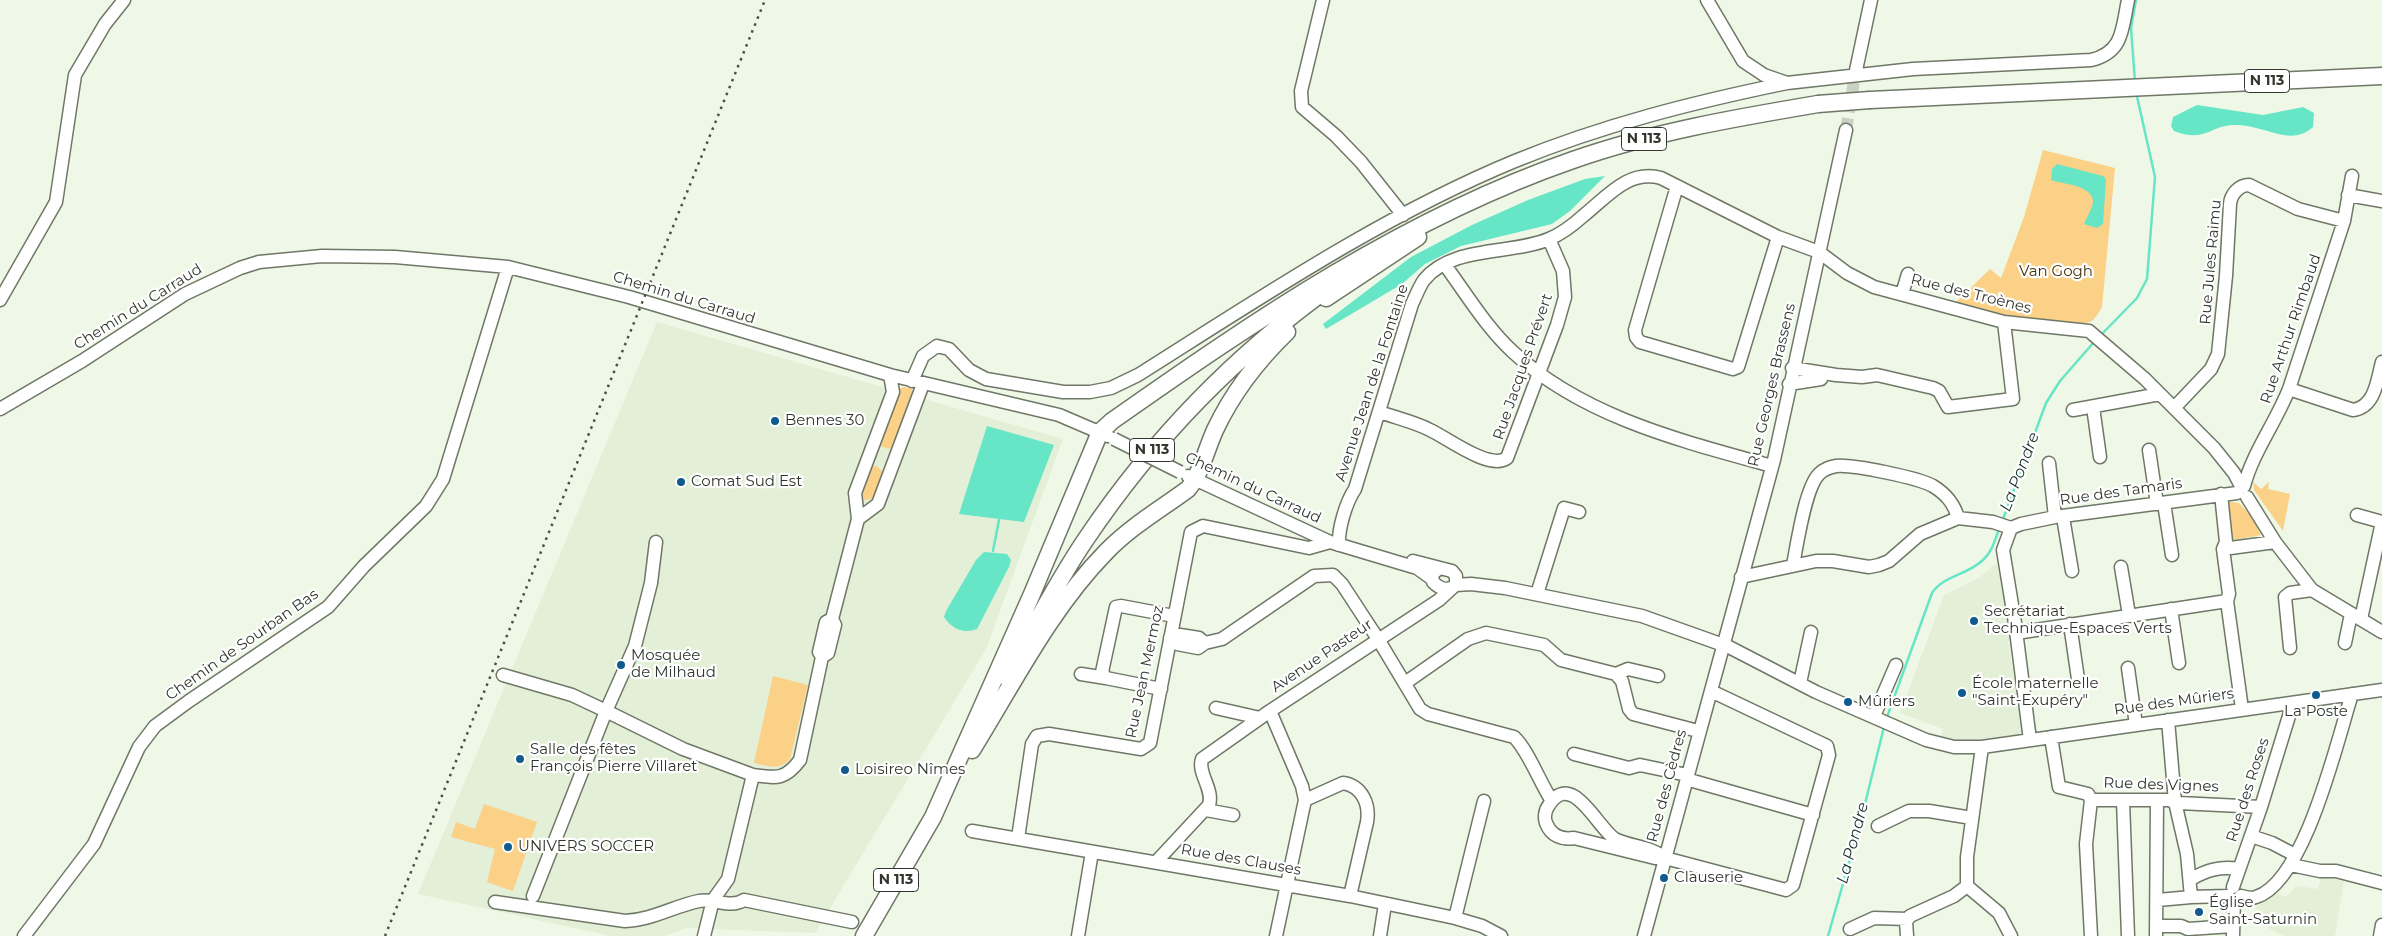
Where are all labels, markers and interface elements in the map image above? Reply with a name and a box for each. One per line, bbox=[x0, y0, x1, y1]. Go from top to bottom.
road number: N 113 bbox=[2244, 70, 2290, 92]
road number: N 113 bbox=[1622, 128, 1666, 150]
street label: Rue Jules Raimu bbox=[2197, 199, 2225, 325]
street label: Rue Arthur Rimbaud bbox=[2257, 252, 2325, 406]
street label: Chemin du Carraud bbox=[71, 260, 205, 354]
park label: Van Gogh bbox=[2019, 263, 2093, 281]
street label: Chemin du Carraud bbox=[611, 268, 757, 328]
street label: Rue des Troènes bbox=[1909, 270, 2033, 318]
street label: Avenue Jean de la Fontaine bbox=[1332, 282, 1412, 484]
street label: Rue Jacques Prévert bbox=[1489, 291, 1557, 443]
street label: Rue Georges Brassens bbox=[1744, 302, 1800, 468]
place label: Bennes 30 bbox=[785, 412, 864, 430]
marker: Bennes 30 bbox=[769, 415, 781, 427]
water label: La Pondre bbox=[1996, 430, 2044, 514]
road number: N 113 bbox=[1130, 438, 1174, 462]
street label: Chemin du Carraud bbox=[1182, 449, 1324, 527]
place label: Comat Sud Est bbox=[691, 473, 802, 491]
street label: Rue des Tamaris bbox=[2059, 474, 2183, 510]
marker: Comat Sud Est bbox=[675, 476, 687, 488]
street label: Chemin de Sourban Bas bbox=[162, 585, 322, 705]
place label: Secrétariat Technique-Espaces Verts bbox=[1984, 603, 2172, 638]
street label: Rue Jean Mermoz bbox=[1122, 604, 1168, 740]
street label: Avenue Pasteur bbox=[1268, 615, 1376, 697]
marker: Secrétariat Technique-Espaces Verts bbox=[1968, 615, 1980, 627]
place label: Mosquée de Milhaud bbox=[631, 647, 716, 682]
marker: Mosquée de Milhaud bbox=[615, 659, 627, 671]
place label: École maternelle "Saint-Exupéry" bbox=[1972, 675, 2099, 710]
street label: Rue des Mûriers bbox=[2113, 685, 2235, 719]
marker: École maternelle "Saint-Exupéry" bbox=[1956, 687, 1968, 699]
marker: La Poste bbox=[2310, 689, 2322, 701]
place label: Mûriers bbox=[1858, 693, 1915, 711]
marker: Mûriers bbox=[1842, 696, 1854, 708]
place label: La Poste bbox=[2284, 703, 2348, 721]
street label: Rue des Cèdres bbox=[1643, 728, 1691, 844]
street label: Rue des Roses bbox=[2223, 736, 2273, 844]
place label: Salle des fêtes François Pierre Villaret bbox=[530, 741, 697, 776]
marker: Salle des fêtes François Pierre Villaret bbox=[514, 753, 526, 765]
place label: Loisireo Nîmes bbox=[855, 761, 965, 779]
marker: Loisireo Nîmes bbox=[839, 764, 851, 776]
street label: Rue des Vignes bbox=[2103, 774, 2219, 796]
water label: La Pondre bbox=[1833, 800, 1873, 886]
place label: UNIVERS SOCCER bbox=[518, 838, 654, 856]
marker: UNIVERS SOCCER bbox=[502, 841, 514, 853]
street label: Rue des Clauses bbox=[1180, 841, 1302, 879]
road number: N 113 bbox=[874, 868, 918, 892]
place label: Clauserie bbox=[1674, 869, 1743, 887]
marker: Clauserie bbox=[1658, 872, 1670, 884]
place label: Église Saint-Saturnin bbox=[2209, 894, 2317, 929]
marker: Église Saint-Saturnin bbox=[2193, 906, 2205, 918]

